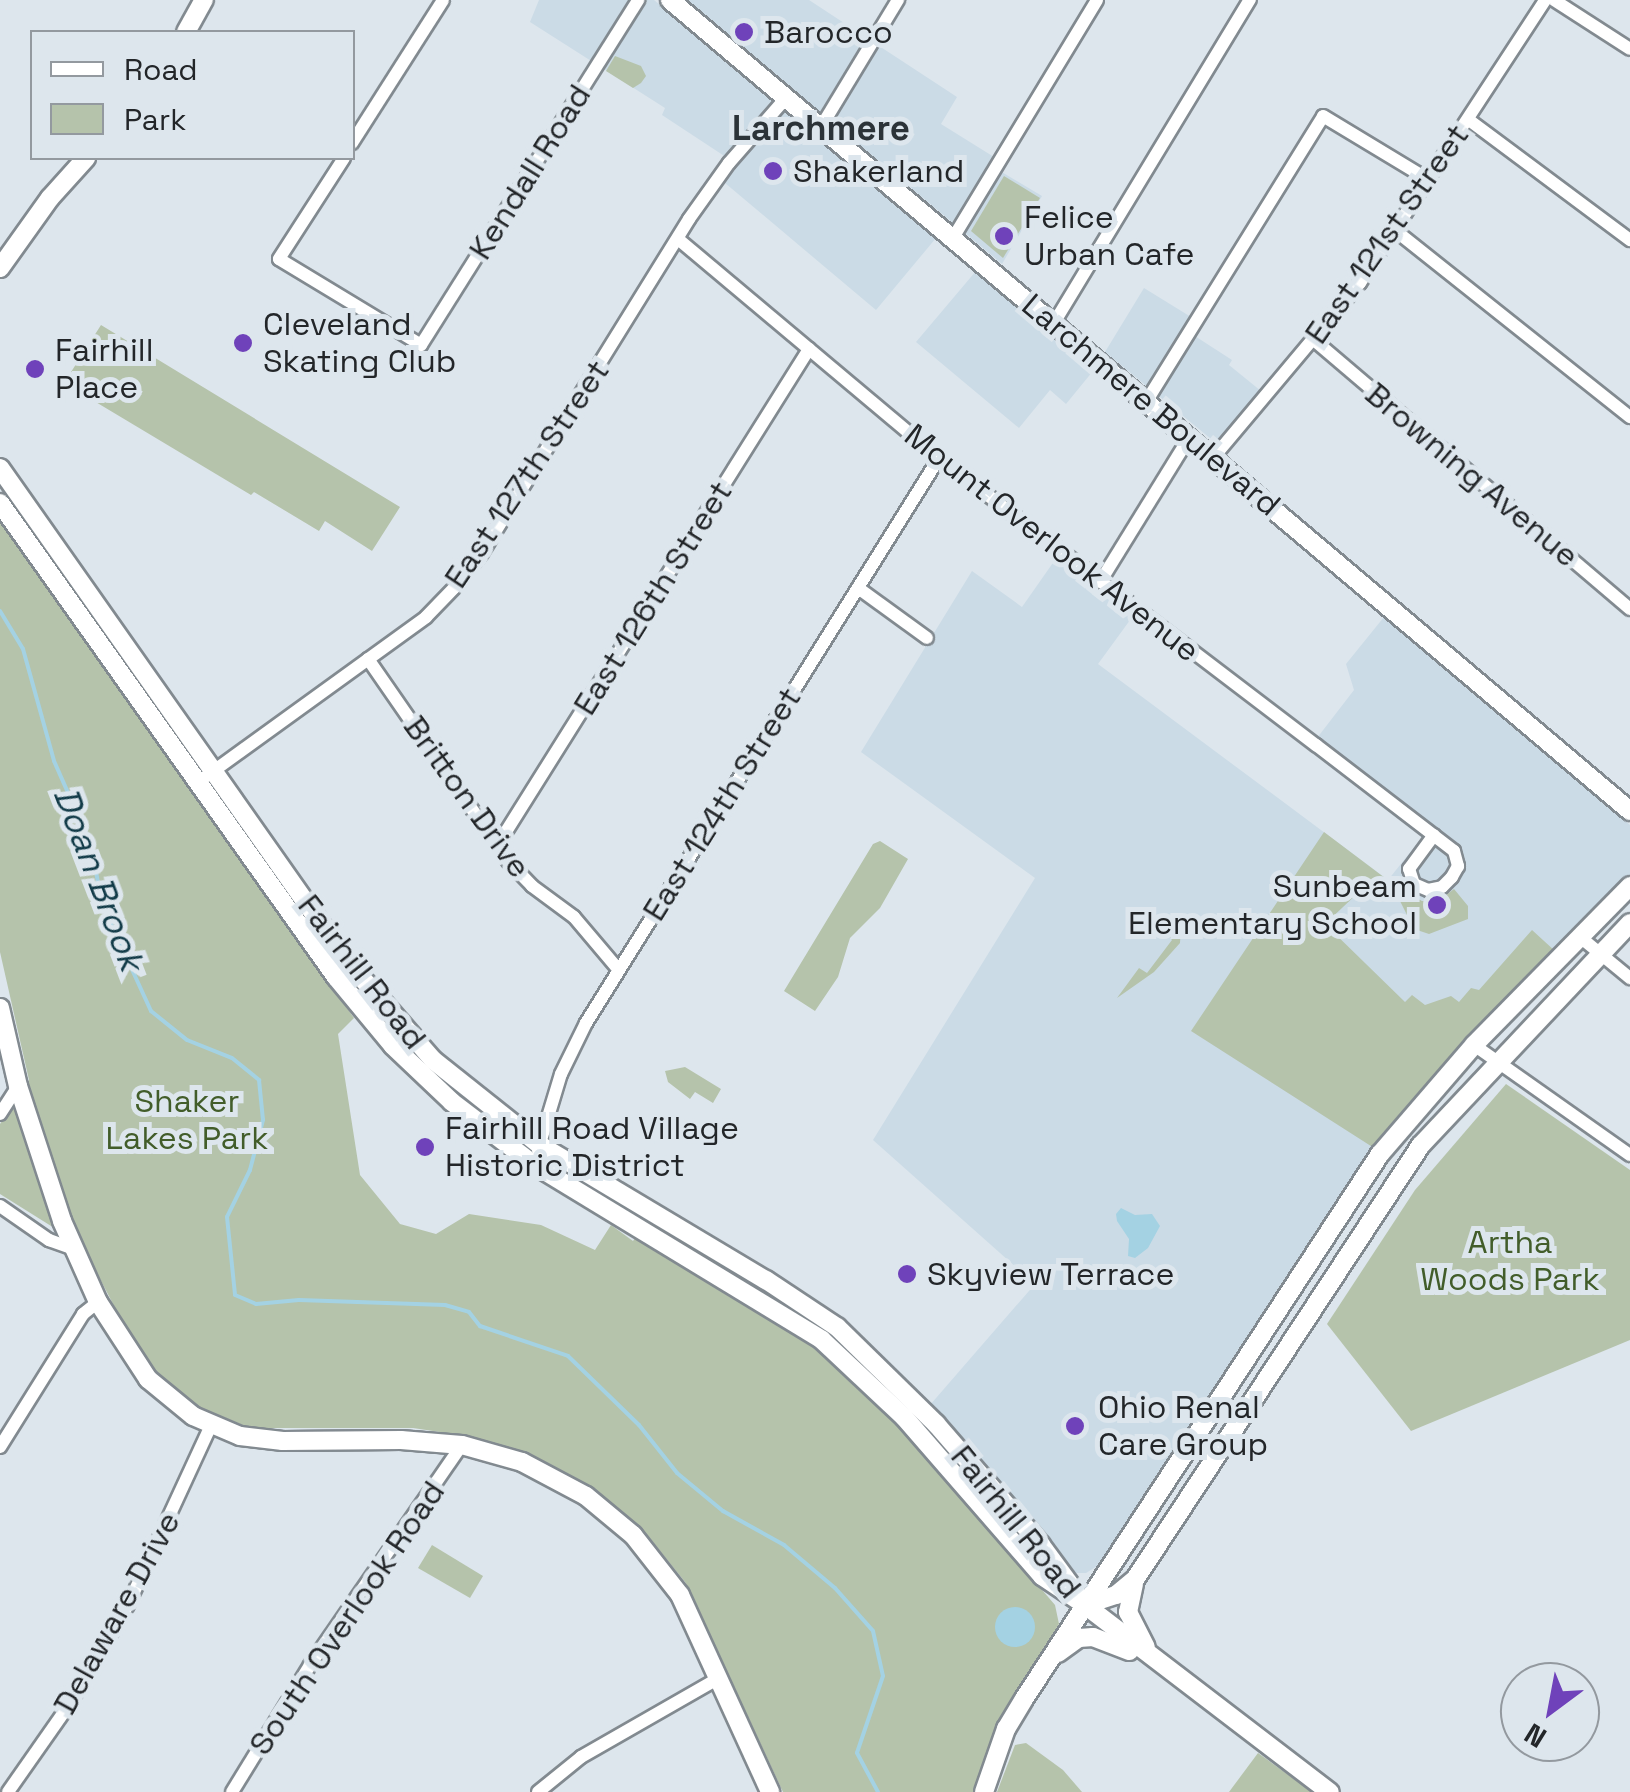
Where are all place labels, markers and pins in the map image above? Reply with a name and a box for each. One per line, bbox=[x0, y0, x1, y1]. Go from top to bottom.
place label: Barocco bbox=[764, 13, 893, 51]
marker: Barocco bbox=[733, 21, 755, 43]
place label: Shakerland bbox=[793, 152, 964, 190]
marker: Shakerland bbox=[762, 160, 784, 182]
place label: Felice Urban Cafe bbox=[1024, 199, 1194, 274]
marker: Felice Urban Cafe bbox=[993, 225, 1015, 247]
place label: Cleveland Skating Club bbox=[263, 306, 456, 381]
place label: Fairhill Place bbox=[55, 332, 153, 407]
marker: Cleveland Skating Club bbox=[232, 332, 254, 354]
marker: Fairhill Place bbox=[24, 358, 46, 380]
place label: Sunbeam Elementary School bbox=[1128, 868, 1417, 943]
marker: Sunbeam Elementary School bbox=[1426, 894, 1448, 916]
place label: Fairhill Road Village Historic District bbox=[445, 1110, 739, 1185]
marker: Fairhill Road Village Historic District bbox=[414, 1136, 436, 1158]
place label: Skyview Terrace bbox=[927, 1255, 1175, 1293]
marker: Skyview Terrace bbox=[896, 1263, 918, 1285]
place label: Ohio Renal Care Group bbox=[1098, 1389, 1268, 1464]
marker: Ohio Renal Care Group bbox=[1062, 1413, 1088, 1439]

